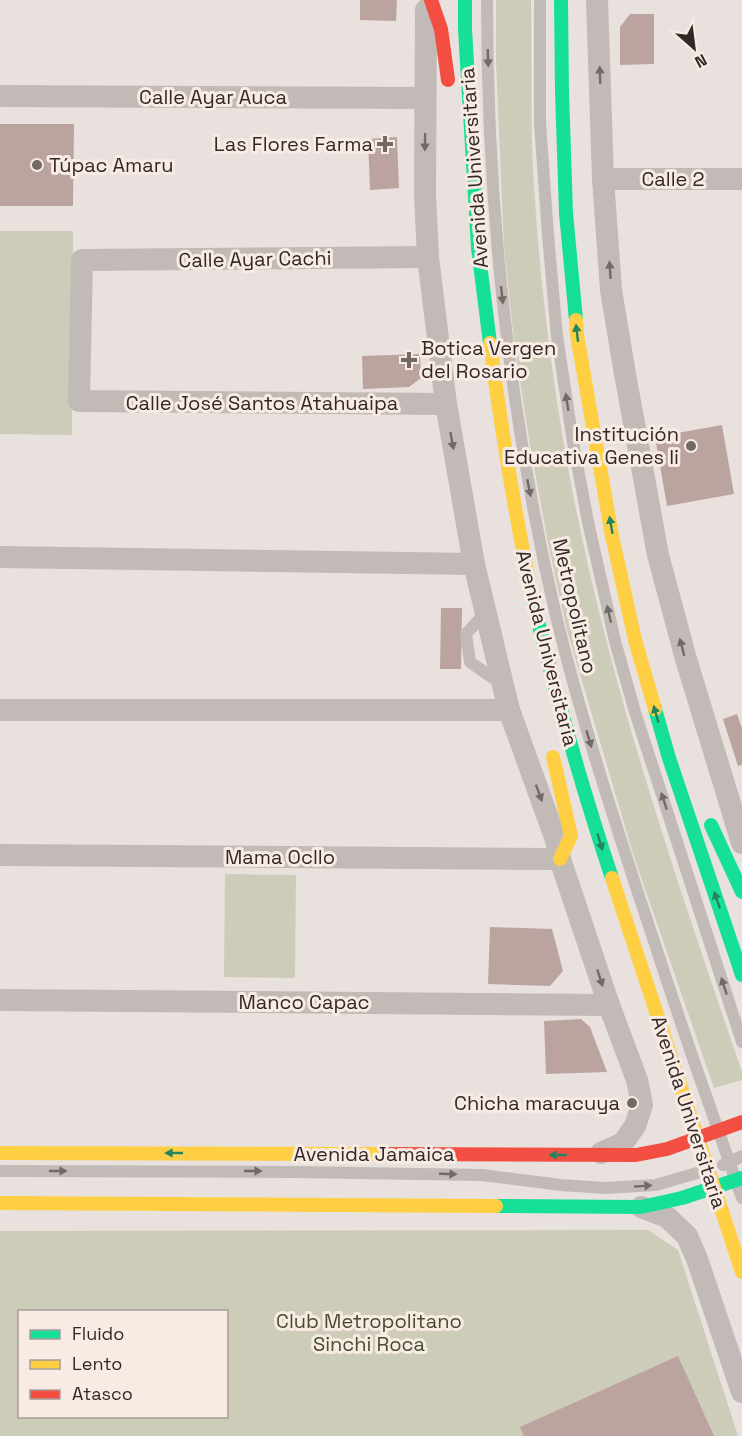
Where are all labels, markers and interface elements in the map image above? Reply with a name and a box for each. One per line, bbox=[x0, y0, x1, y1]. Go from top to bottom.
north arrow bbox=[664, 18, 724, 78]
one-way arrow bbox=[483, 49, 493, 68]
text: N bbox=[691, 49, 710, 73]
one-way arrow bbox=[595, 66, 605, 85]
street label: Avenida Universitaria bbox=[454, 67, 494, 269]
street label: Calle Ayar Auca bbox=[139, 84, 287, 110]
place label: Las Flores Farma bbox=[214, 131, 373, 157]
one-way arrow bbox=[420, 133, 430, 152]
marker: Las Flores Farma bbox=[378, 137, 392, 151]
place label: Túpac Amaru bbox=[49, 152, 173, 178]
marker: Túpac Amaru bbox=[30, 158, 44, 172]
street label: Calle 2 bbox=[641, 166, 705, 192]
street label: Calle Ayar Cachi bbox=[178, 245, 332, 273]
one-way arrow bbox=[605, 261, 614, 280]
one-way arrow bbox=[497, 286, 507, 305]
one-way arrow bbox=[572, 323, 582, 342]
place label: Botica Vergen del Rosario bbox=[421, 335, 556, 384]
marker: Botica Vergen del Rosario bbox=[402, 353, 416, 367]
street label: Calle José Santos Atahuaipa bbox=[126, 390, 398, 416]
one-way arrow bbox=[563, 392, 572, 411]
place label: Institución Educativa Genes Ii bbox=[504, 421, 679, 470]
one-way arrow bbox=[448, 431, 457, 450]
marker: Institución Educativa Genes Ii bbox=[684, 439, 698, 453]
one-way arrow bbox=[525, 479, 534, 498]
one-way arrow bbox=[606, 515, 615, 534]
street label: Metropolitano bbox=[547, 536, 603, 676]
street label: Avenida Universitaria bbox=[510, 547, 584, 749]
one-way arrow bbox=[604, 604, 613, 623]
one-way arrow bbox=[677, 638, 687, 656]
one-way arrow bbox=[651, 705, 661, 723]
one-way arrow bbox=[585, 730, 594, 748]
one-way arrow bbox=[534, 784, 544, 802]
one-way arrow bbox=[659, 792, 668, 810]
one-way arrow bbox=[596, 833, 605, 851]
street label: Mama Ocllo bbox=[225, 844, 335, 870]
one-way arrow bbox=[711, 891, 721, 909]
one-way arrow bbox=[596, 969, 605, 987]
one-way arrow bbox=[719, 977, 728, 995]
street label: Manco Capac bbox=[239, 989, 369, 1015]
street label: Avenida Universitaria bbox=[646, 1012, 732, 1212]
place label: Chicha maracuya bbox=[454, 1090, 620, 1116]
marker: Chicha maracuya bbox=[625, 1096, 639, 1110]
street label: Avenida Jamaica bbox=[293, 1141, 455, 1167]
one-way arrow bbox=[165, 1148, 184, 1158]
one-way arrow bbox=[549, 1150, 568, 1160]
one-way arrow bbox=[49, 1166, 68, 1176]
one-way arrow bbox=[244, 1167, 263, 1176]
one-way arrow bbox=[439, 1169, 458, 1179]
one-way arrow bbox=[633, 1181, 652, 1191]
park label: Club Metropolitano Sinchi Roca bbox=[276, 1308, 462, 1357]
legend bbox=[18, 1310, 228, 1418]
text: Fluido bbox=[72, 1322, 124, 1345]
text: Lento bbox=[72, 1352, 122, 1375]
text: Atasco bbox=[72, 1382, 133, 1405]

